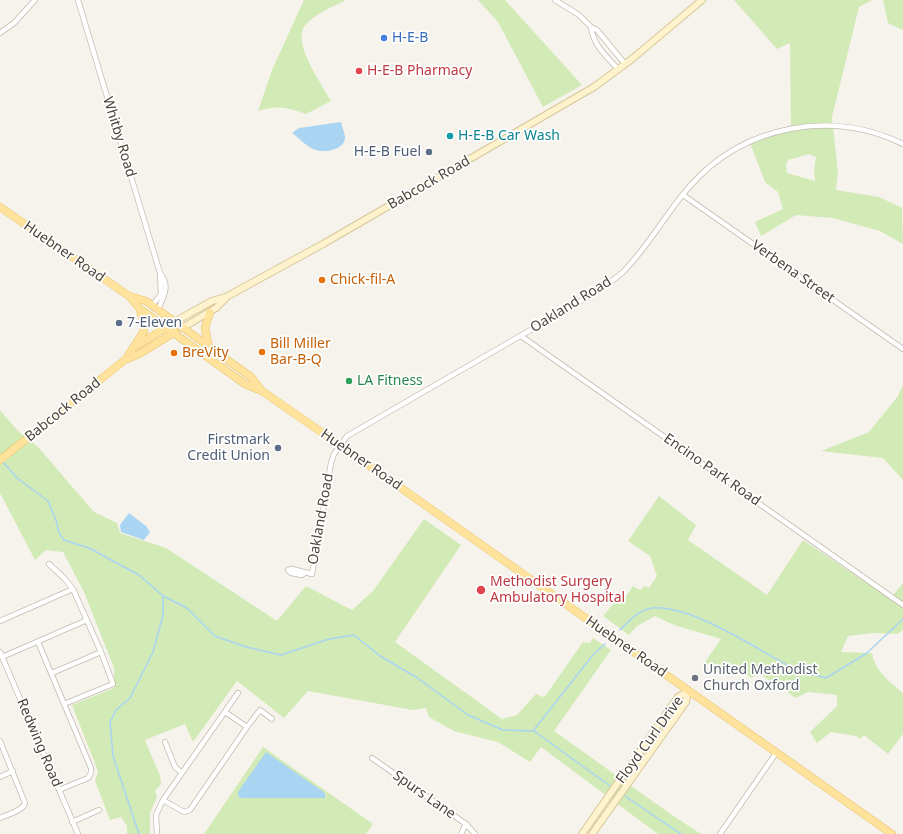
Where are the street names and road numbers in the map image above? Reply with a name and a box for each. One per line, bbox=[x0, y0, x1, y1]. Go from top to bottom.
street label: Whitby Road bbox=[99, 95, 139, 179]
street label: Babcock Road bbox=[385, 153, 473, 213]
street label: Huebner Road bbox=[20, 218, 108, 286]
street label: Verbena Street bbox=[748, 237, 838, 307]
street label: Oakland Road bbox=[527, 273, 615, 337]
street label: Babcock Road bbox=[22, 374, 104, 446]
street label: Huebner Road bbox=[317, 426, 405, 494]
street label: Encino Park Road bbox=[660, 430, 764, 510]
street label: Oakland Road bbox=[305, 472, 337, 566]
street label: Huebner Road bbox=[582, 613, 670, 681]
street label: Floyd Curl Drive bbox=[613, 693, 687, 787]
street label: Redwing Road bbox=[13, 696, 65, 790]
street label: Spurs Lane bbox=[389, 767, 459, 823]

